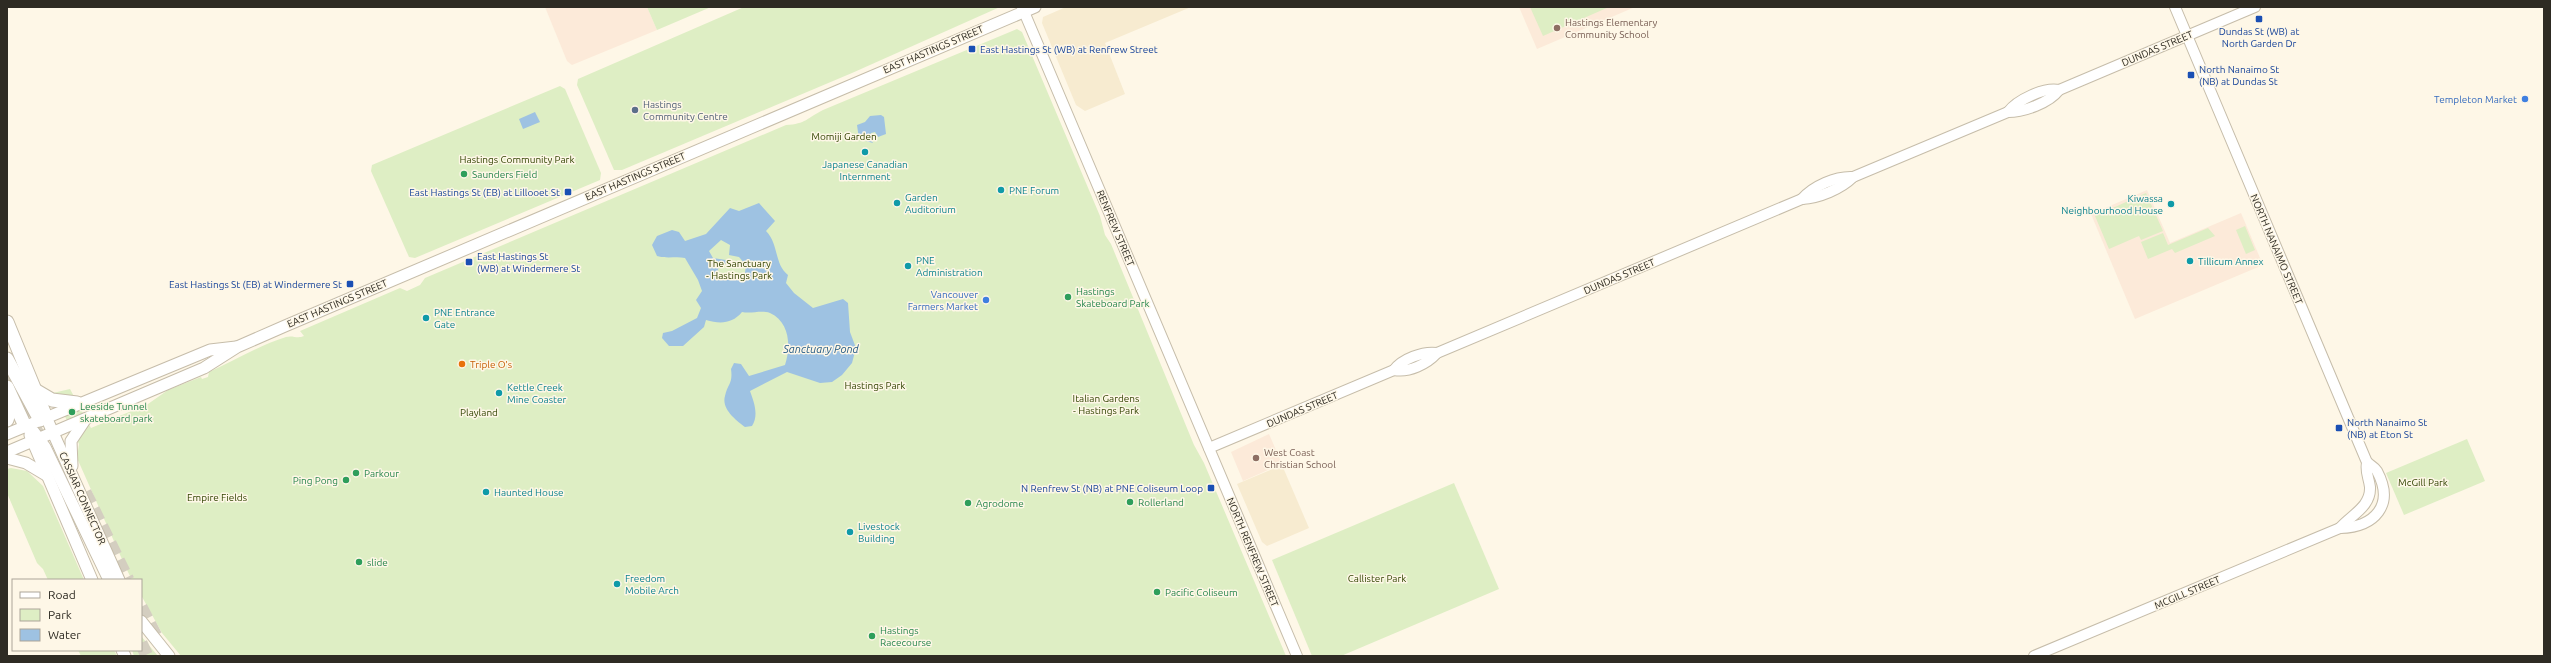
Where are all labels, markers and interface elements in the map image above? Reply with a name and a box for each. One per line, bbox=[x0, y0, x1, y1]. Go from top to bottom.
marker: Dundas St (WB) at North Garden Dr bbox=[2254, 14, 2264, 24]
place label: Hastings Elementary Community School bbox=[1565, 17, 1658, 40]
street label: EAST HASTINGS STREET bbox=[882, 23, 985, 76]
marker: Hastings Elementary Community School bbox=[1552, 23, 1562, 33]
place label: Dundas St (WB) at North Garden Dr bbox=[2219, 26, 2299, 49]
street label: DUNDAS STREET bbox=[2120, 28, 2195, 68]
marker: East Hastings St (WB) at Renfrew Street bbox=[967, 44, 977, 54]
place label: East Hastings St (WB) at Renfrew Street bbox=[980, 44, 1158, 55]
place label: North Nanaimo St (NB) at Dundas St bbox=[2199, 64, 2279, 87]
marker: North Nanaimo St (NB) at Dundas St bbox=[2186, 70, 2196, 80]
place label: Templeton Market bbox=[2434, 94, 2517, 105]
marker: Templeton Market bbox=[2520, 94, 2530, 104]
place label: Hastings Community Centre bbox=[643, 99, 728, 122]
marker: Hastings Community Centre bbox=[630, 105, 640, 115]
park label: Momiji Garden bbox=[811, 131, 877, 142]
marker: Japanese Canadian Internment bbox=[860, 147, 870, 157]
street label: EAST HASTINGS STREET bbox=[584, 150, 687, 203]
park label: Hastings Community Park bbox=[460, 154, 574, 165]
place label: Japanese Canadian Internment bbox=[822, 159, 908, 182]
marker: Saunders Field bbox=[459, 169, 469, 179]
place label: Saunders Field bbox=[472, 169, 537, 180]
marker: PNE Forum bbox=[996, 185, 1006, 195]
place label: PNE Forum bbox=[1009, 185, 1059, 196]
place label: East Hastings St (EB) at Lillooet St bbox=[409, 187, 560, 198]
marker: East Hastings St (EB) at Lillooet St bbox=[563, 187, 573, 197]
street label: RENFREW STREET bbox=[1095, 189, 1137, 268]
place label: Garden Auditorium bbox=[905, 192, 956, 215]
place label: Kiwassa Neighbourhood House bbox=[2061, 193, 2163, 216]
street label: NORTH NANAIMO STREET bbox=[2248, 193, 2305, 306]
marker: Garden Auditorium bbox=[892, 198, 902, 208]
marker: Kiwassa Neighbourhood House bbox=[2166, 199, 2176, 209]
place label: East Hastings St (WB) at Windermere St bbox=[477, 251, 580, 274]
place label: PNE Administration bbox=[916, 255, 983, 278]
street label: DUNDAS STREET bbox=[1582, 256, 1657, 296]
marker: Tillicum Annex bbox=[2185, 256, 2195, 266]
place label: Tillicum Annex bbox=[2198, 256, 2264, 267]
marker: East Hastings St (WB) at Windermere St bbox=[464, 257, 474, 267]
park label: The Sanctuary - Hastings Park bbox=[706, 258, 772, 281]
marker: PNE Administration bbox=[903, 261, 913, 271]
street label: EAST HASTINGS STREET bbox=[286, 277, 389, 330]
place label: East Hastings St (EB) at Windermere St bbox=[169, 279, 342, 290]
marker: East Hastings St (EB) at Windermere St bbox=[345, 279, 355, 289]
place label: Hastings Skateboard Park bbox=[1076, 286, 1149, 309]
place label: Vancouver Farmers Market bbox=[908, 289, 978, 312]
marker: Hastings Skateboard Park bbox=[1063, 292, 1073, 302]
marker: Vancouver Farmers Market bbox=[981, 295, 991, 305]
place label: PNE Entrance Gate bbox=[434, 307, 495, 330]
marker: PNE Entrance Gate bbox=[421, 313, 431, 323]
water label: Sanctuary Pond bbox=[782, 343, 860, 355]
marker: Triple O's bbox=[457, 359, 467, 369]
place label: Triple O's bbox=[470, 359, 512, 370]
park label: Hastings Park bbox=[845, 380, 905, 391]
place label: Kettle Creek Mine Coaster bbox=[507, 382, 567, 405]
marker: Kettle Creek Mine Coaster bbox=[494, 388, 504, 398]
street label: DUNDAS STREET bbox=[1265, 389, 1340, 429]
park label: Italian Gardens - Hastings Park bbox=[1073, 393, 1139, 416]
place label: Leeside Tunnel skateboard park bbox=[80, 401, 153, 424]
marker: Leeside Tunnel skateboard park bbox=[67, 407, 77, 417]
park label: Playland bbox=[460, 407, 498, 418]
place label: North Nanaimo St (NB) at Eton St bbox=[2347, 417, 2427, 440]
marker: North Nanaimo St (NB) at Eton St bbox=[2334, 423, 2344, 433]
place label: West Coast Christian School bbox=[1264, 447, 1336, 470]
street label: CASSIAR CONNECTOR bbox=[57, 450, 108, 546]
marker: West Coast Christian School bbox=[1251, 453, 1261, 463]
marker: Parkour bbox=[351, 468, 361, 478]
place label: Parkour bbox=[364, 468, 399, 479]
place label: Ping Pong bbox=[293, 475, 338, 486]
marker: Ping Pong bbox=[341, 475, 351, 485]
park label: McGill Park bbox=[2398, 477, 2448, 488]
place label: N Renfrew St (NB) at PNE Coliseum Loop bbox=[1021, 483, 1203, 494]
marker: N Renfrew St (NB) at PNE Coliseum Loop bbox=[1206, 483, 1216, 493]
marker: Haunted House bbox=[481, 487, 491, 497]
place label: Haunted House bbox=[494, 487, 564, 498]
park label: Empire Fields bbox=[187, 492, 247, 503]
street label: NORTH RENFREW STREET bbox=[1225, 496, 1281, 609]
marker: Rollerland bbox=[1125, 497, 1135, 507]
place label: Rollerland bbox=[1138, 497, 1184, 508]
marker: Agrodome bbox=[963, 498, 973, 508]
place label: Agrodome bbox=[976, 498, 1024, 509]
place label: Livestock Building bbox=[858, 521, 900, 544]
marker: Livestock Building bbox=[845, 527, 855, 537]
marker: slide bbox=[354, 557, 364, 567]
place label: slide bbox=[367, 557, 388, 568]
place label: Freedom Mobile Arch bbox=[625, 573, 679, 596]
park label: Callister Park bbox=[1348, 573, 1406, 584]
street label: MCGILL STREET bbox=[2153, 574, 2222, 611]
legend bbox=[12, 579, 142, 651]
marker: Freedom Mobile Arch bbox=[612, 579, 622, 589]
marker: Pacific Coliseum bbox=[1152, 587, 1162, 597]
place label: Pacific Coliseum bbox=[1165, 587, 1238, 598]
text: Road bbox=[48, 588, 76, 601]
text: Park bbox=[48, 608, 72, 621]
place label: Hastings Racecourse bbox=[880, 625, 931, 648]
text: Water bbox=[48, 628, 81, 641]
marker: Hastings Racecourse bbox=[867, 631, 877, 641]

